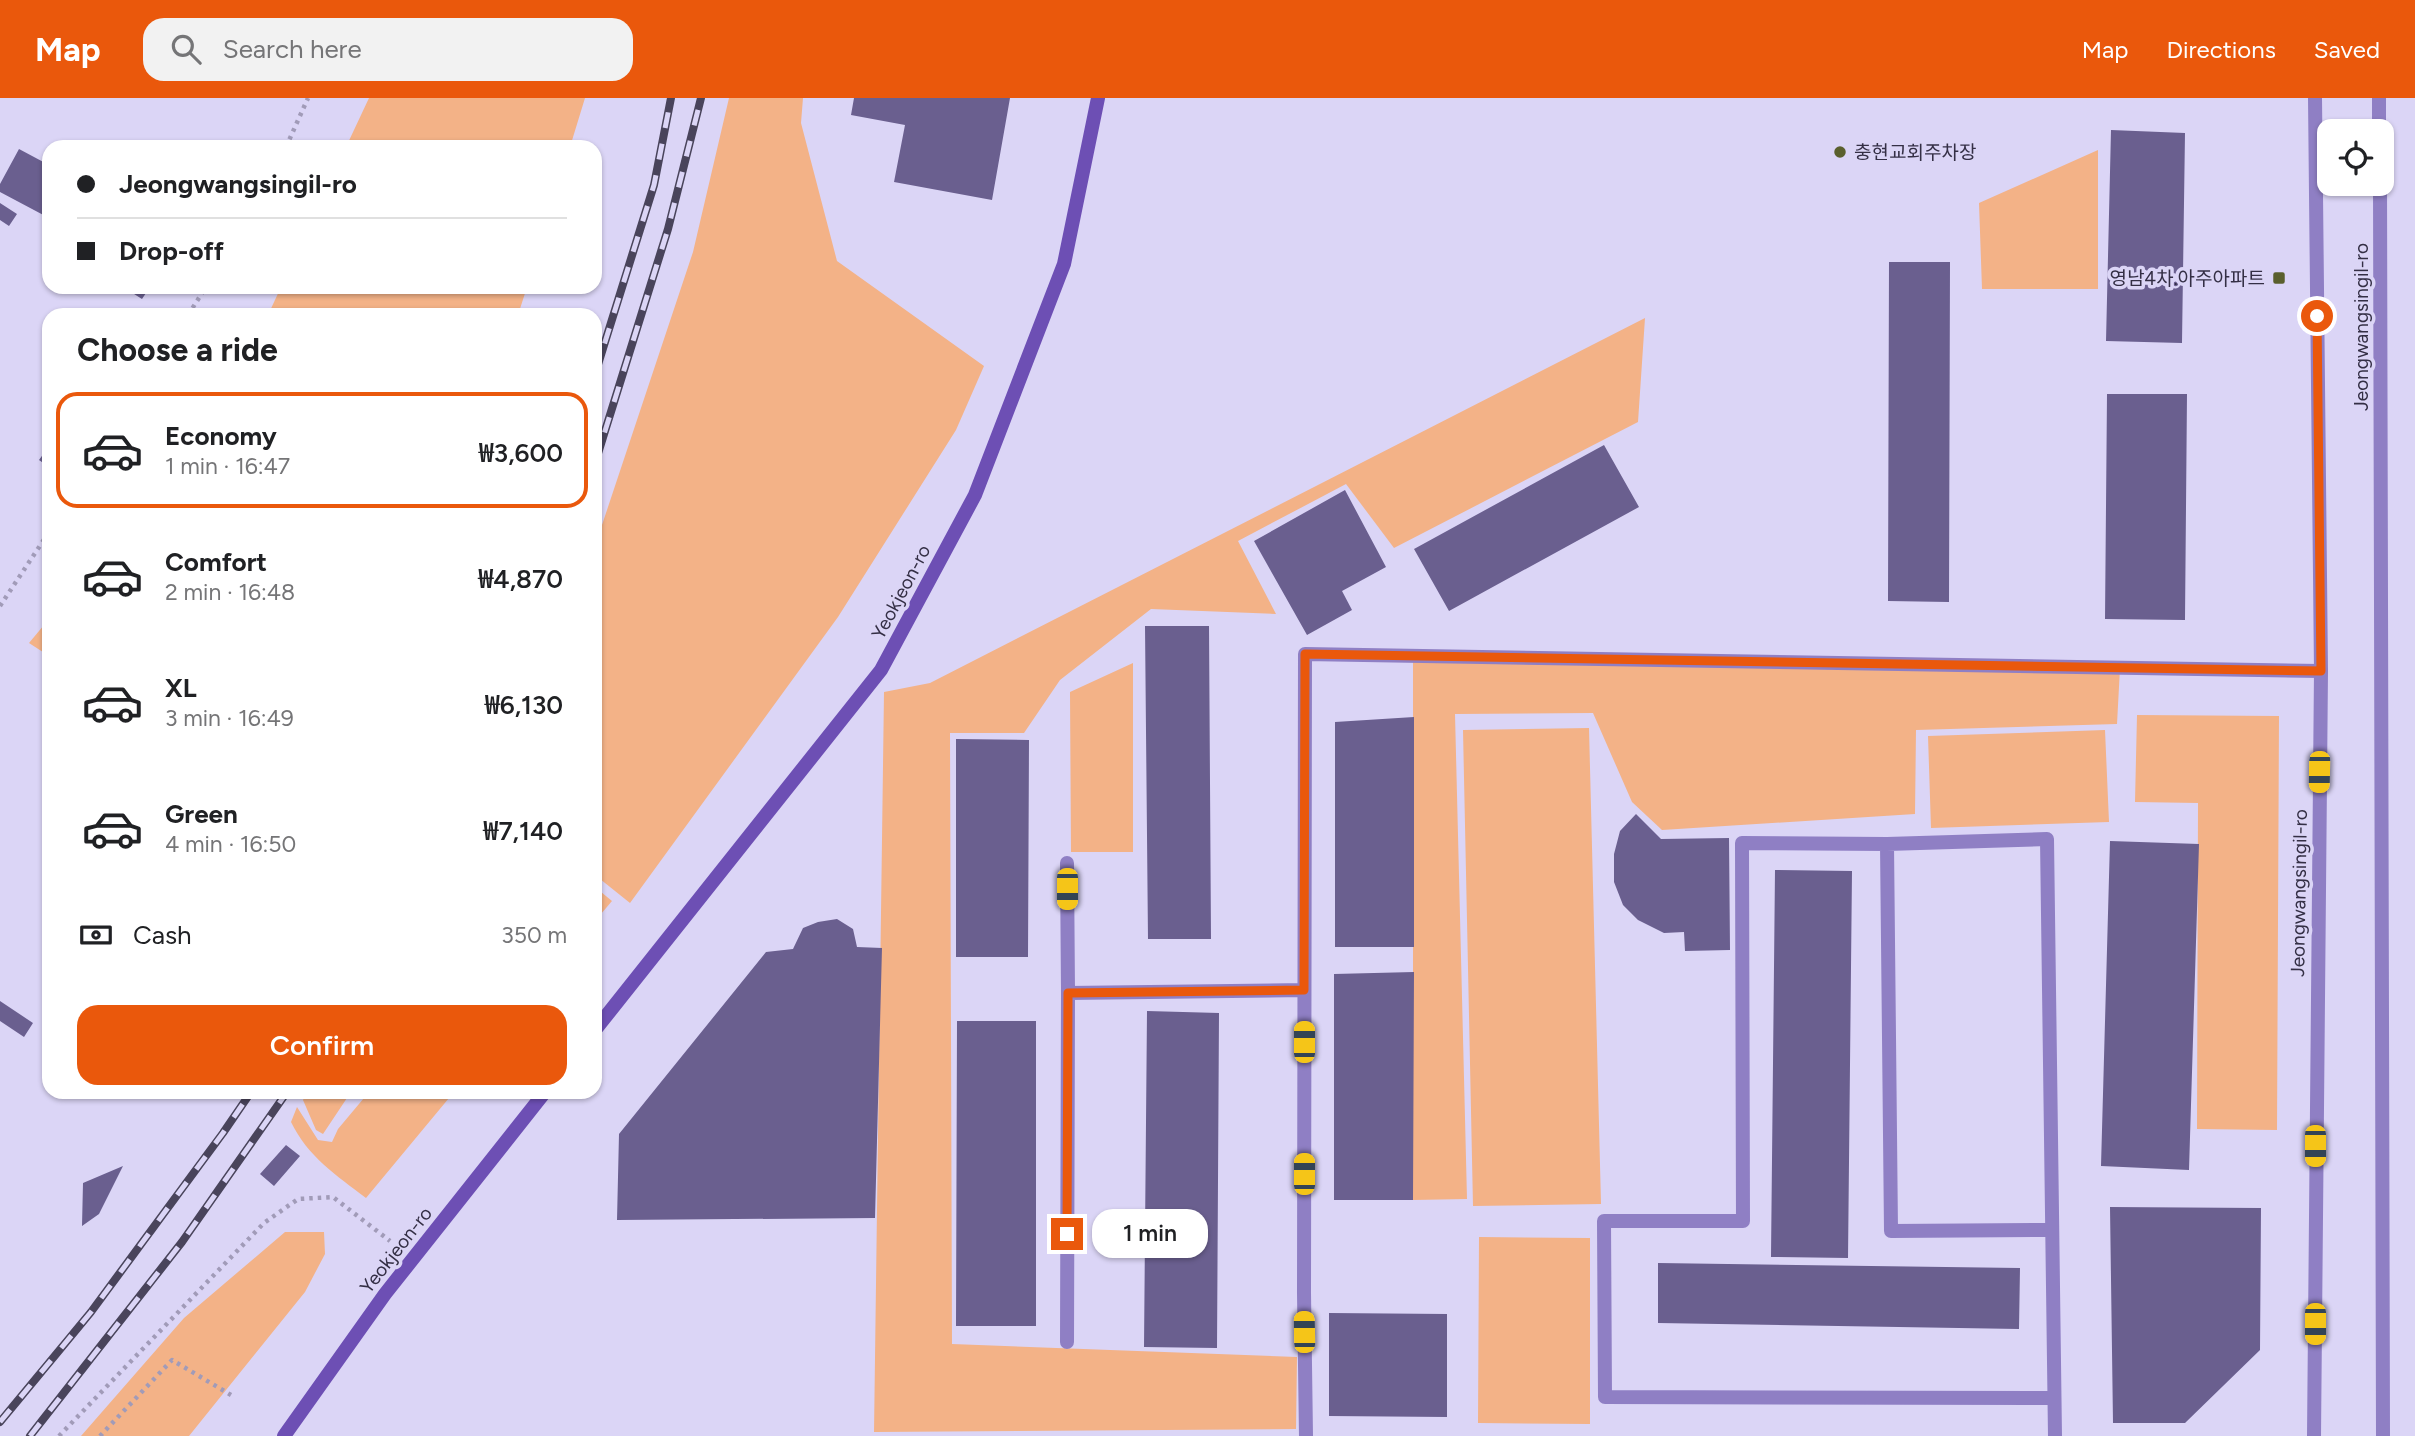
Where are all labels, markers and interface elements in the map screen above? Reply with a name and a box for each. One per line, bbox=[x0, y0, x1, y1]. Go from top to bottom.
search box bbox=[143, 18, 633, 81]
text: Map bbox=[35, 30, 101, 69]
icon: search bbox=[167, 30, 205, 68]
text: Search here bbox=[223, 33, 362, 65]
text: Map bbox=[2082, 35, 2128, 64]
text: Directions bbox=[2166, 35, 2276, 64]
text: Saved bbox=[2314, 35, 2380, 64]
map controls bbox=[2317, 119, 2394, 196]
button: locate bbox=[2317, 119, 2394, 196]
place label: 충현교회주차장 bbox=[1854, 141, 1976, 164]
marker: 충현교회주차장 bbox=[1832, 144, 1848, 160]
text: Jeongwangsingil-ro bbox=[119, 168, 357, 200]
text: Drop-off bbox=[119, 235, 224, 267]
street label: Jeongwangsingil-ro bbox=[2350, 243, 2373, 411]
place label: 영남4차.아주아파트 bbox=[2109, 267, 2265, 290]
marker: 영남4차.아주아파트 bbox=[2271, 270, 2287, 286]
route start bbox=[2301, 300, 2333, 332]
text: Choose a ride bbox=[77, 331, 278, 369]
icon: car bbox=[81, 419, 144, 482]
text: Economy bbox=[165, 420, 277, 452]
text: ₩3,600 bbox=[479, 437, 563, 469]
text: 1 min · 16:47 bbox=[165, 452, 290, 480]
street label: Yeokjeon-ro bbox=[867, 541, 935, 643]
icon: car bbox=[81, 545, 144, 608]
text: Comfort bbox=[165, 546, 267, 578]
text: ₩4,870 bbox=[478, 563, 563, 595]
text: 2 min · 16:48 bbox=[165, 578, 295, 606]
icon: car bbox=[81, 671, 144, 734]
text: XL bbox=[165, 672, 197, 704]
text: ₩6,130 bbox=[485, 689, 563, 721]
text: 3 min · 16:49 bbox=[165, 704, 294, 732]
car bbox=[2309, 751, 2330, 793]
icon: car bbox=[81, 797, 144, 860]
text: Green bbox=[165, 798, 238, 830]
street label: Jeongwangsingil-ro bbox=[2286, 809, 2312, 977]
text: ₩7,140 bbox=[483, 815, 563, 847]
text: 4 min · 16:50 bbox=[165, 830, 296, 858]
car bbox=[1057, 868, 1078, 910]
icon: cash bbox=[77, 916, 115, 954]
text: Cash bbox=[133, 919, 192, 951]
text: 350 m bbox=[501, 921, 567, 949]
button: Confirm bbox=[77, 1005, 567, 1085]
car bbox=[1294, 1021, 1315, 1063]
car bbox=[2305, 1125, 2326, 1167]
car bbox=[1294, 1153, 1315, 1195]
street label: Yeokjeon-ro bbox=[355, 1202, 437, 1298]
callout: 1 min bbox=[1092, 1210, 1207, 1258]
route end bbox=[1051, 1218, 1083, 1250]
text: 1 min bbox=[1123, 1219, 1177, 1247]
car bbox=[2305, 1303, 2326, 1345]
car bbox=[1294, 1311, 1315, 1353]

